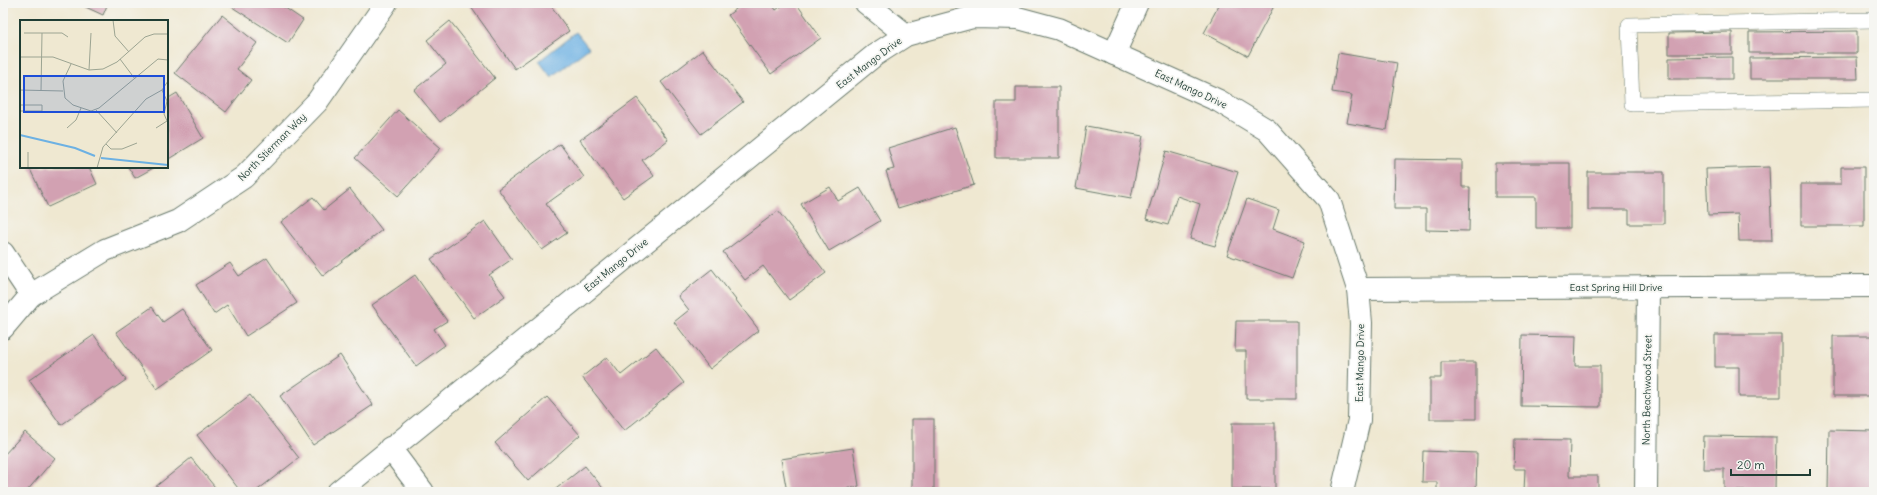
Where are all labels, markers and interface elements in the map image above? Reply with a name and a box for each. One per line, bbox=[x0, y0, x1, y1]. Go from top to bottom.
inset map bbox=[20, 20, 168, 168]
street label: East Mango Drive bbox=[834, 34, 904, 92]
street label: East Mango Drive bbox=[1153, 67, 1229, 111]
street label: North Stierman Way bbox=[235, 110, 309, 184]
street label: East Mango Drive bbox=[581, 235, 651, 295]
street label: East Spring Hill Drive bbox=[1570, 281, 1663, 294]
street label: East Mango Drive bbox=[1353, 324, 1367, 402]
street label: North Beachwood Street bbox=[1640, 334, 1654, 445]
scale bar bbox=[1731, 451, 1810, 477]
text: 20 m bbox=[1737, 457, 1765, 472]

